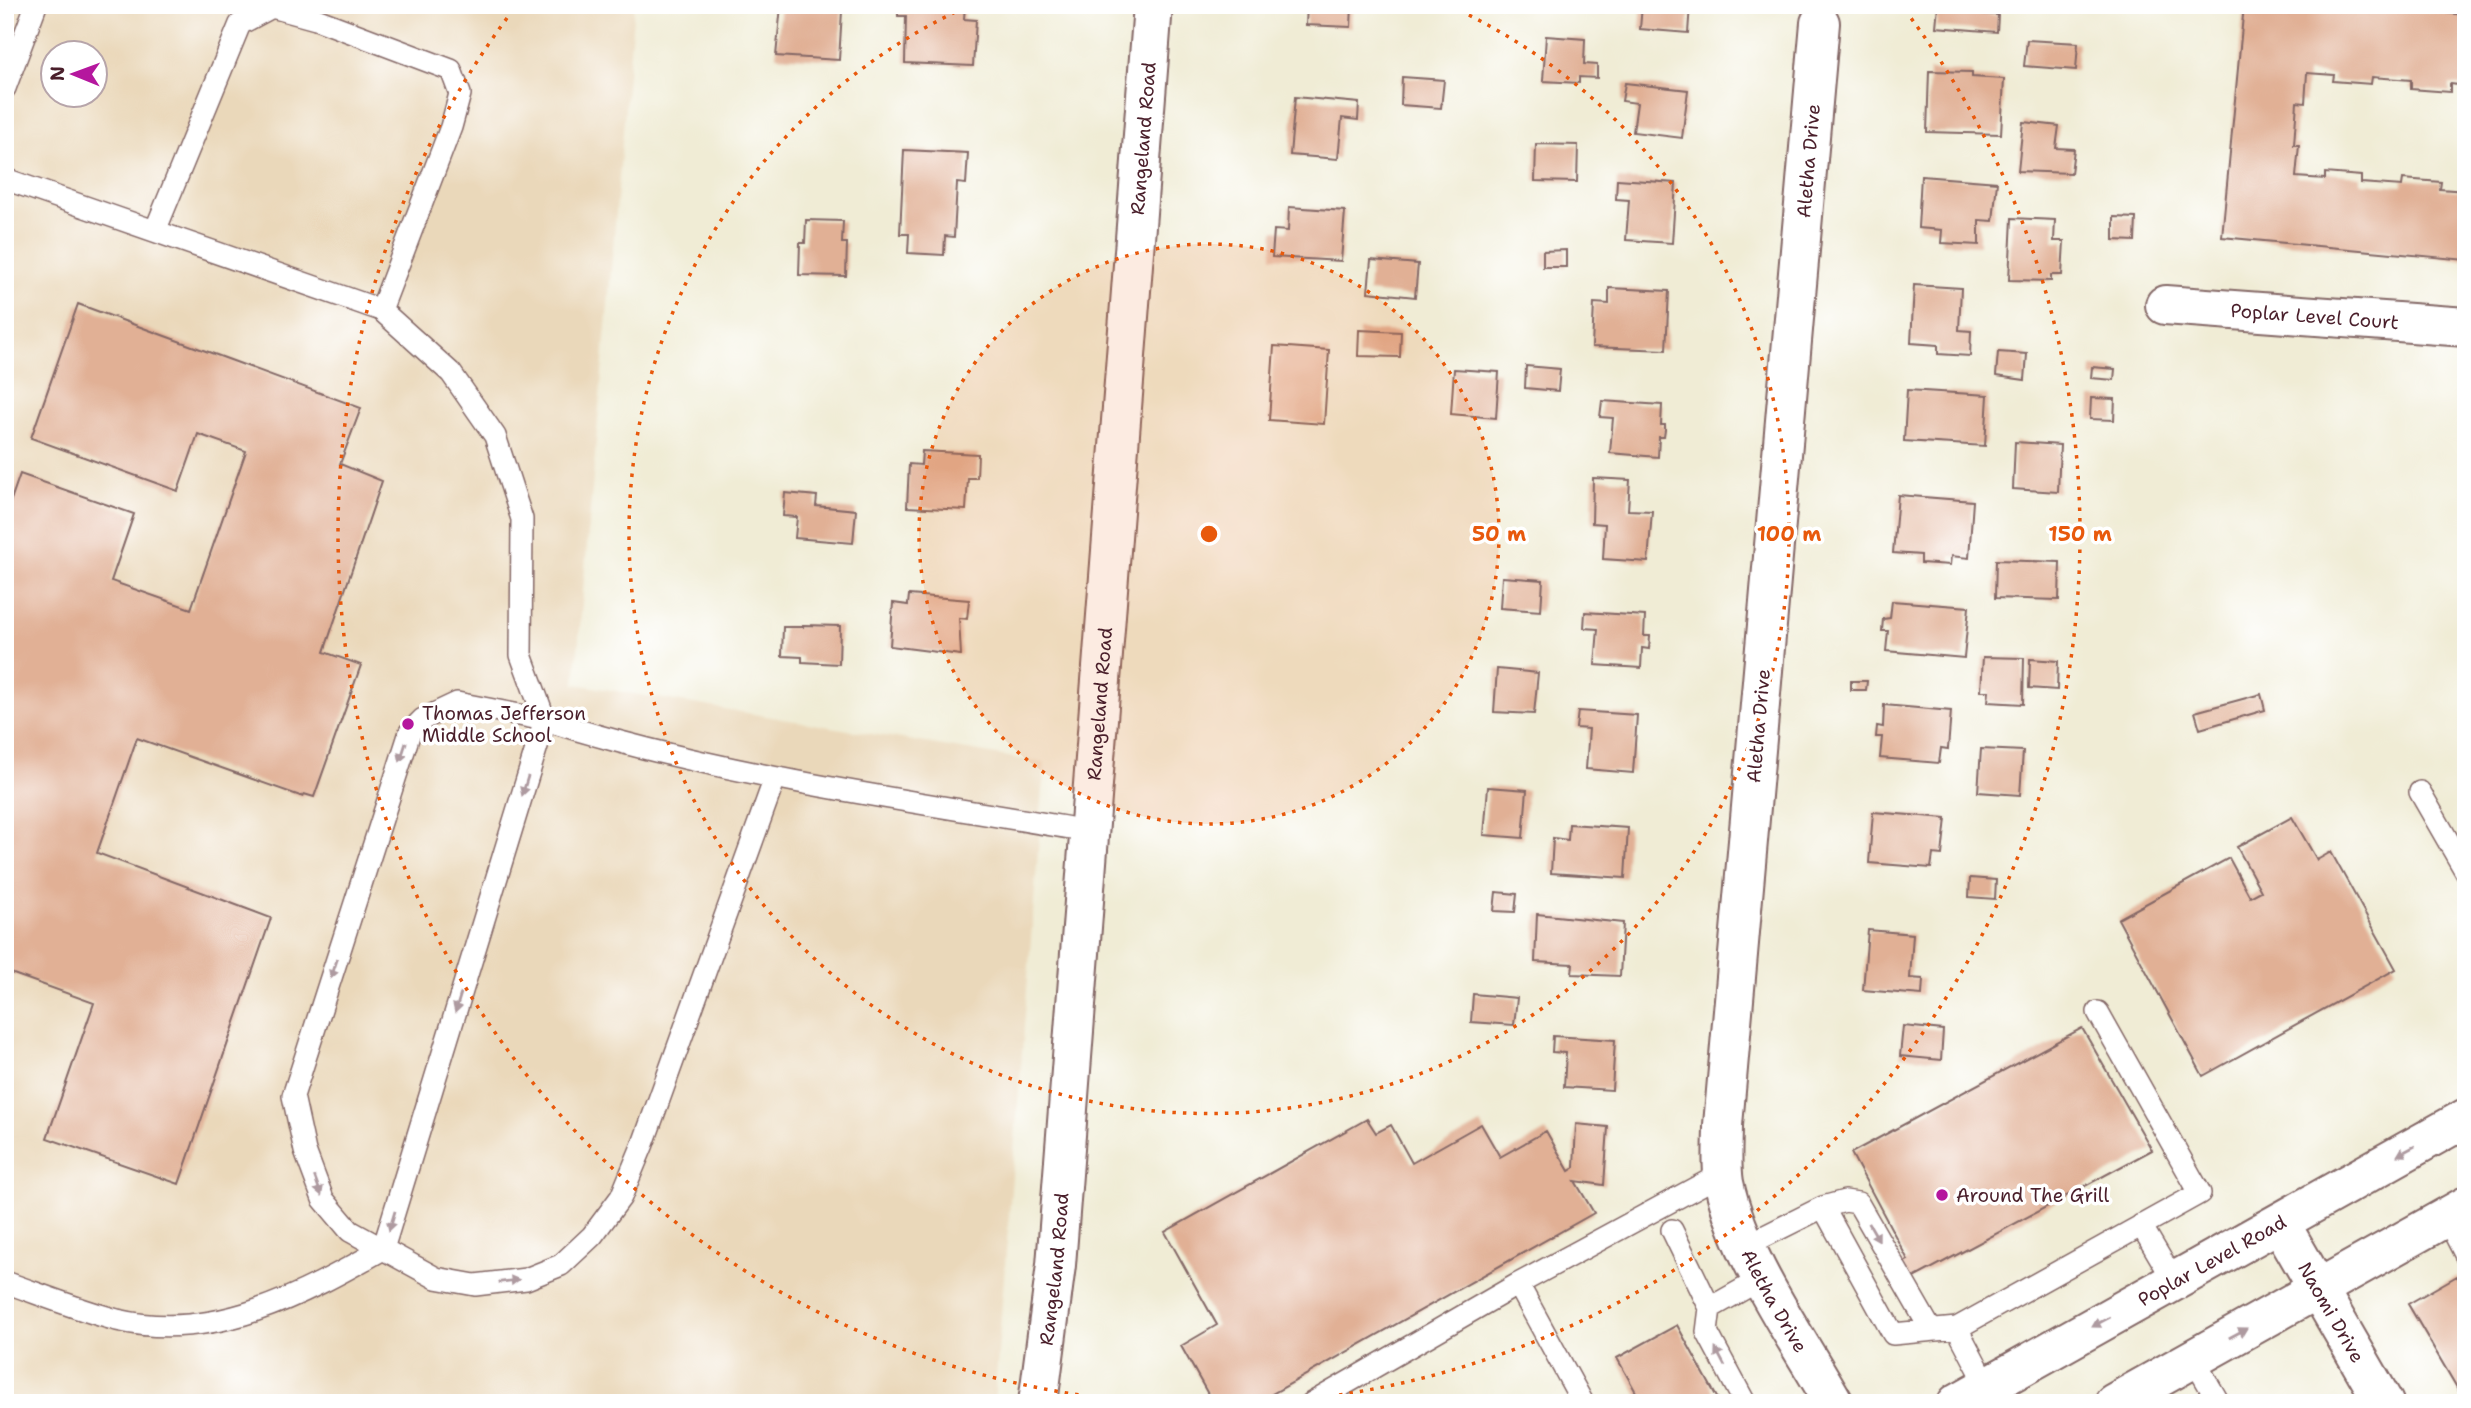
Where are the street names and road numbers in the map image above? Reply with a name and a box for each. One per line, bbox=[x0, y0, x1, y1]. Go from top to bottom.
street label: Rangeland Road bbox=[1125, 61, 1162, 216]
street label: Aletha Drive bbox=[1791, 103, 1826, 219]
street label: Poplar Level Court bbox=[2229, 298, 2400, 335]
street label: Rangeland Road bbox=[1081, 626, 1118, 781]
street label: Aletha Drive bbox=[1741, 668, 1776, 784]
street label: Rangeland Road bbox=[1034, 1192, 1075, 1347]
street label: Poplar Level Road bbox=[2133, 1209, 2291, 1312]
street label: Aletha Drive bbox=[1736, 1245, 1813, 1357]
street label: Naomi Drive bbox=[2292, 1258, 2370, 1367]

